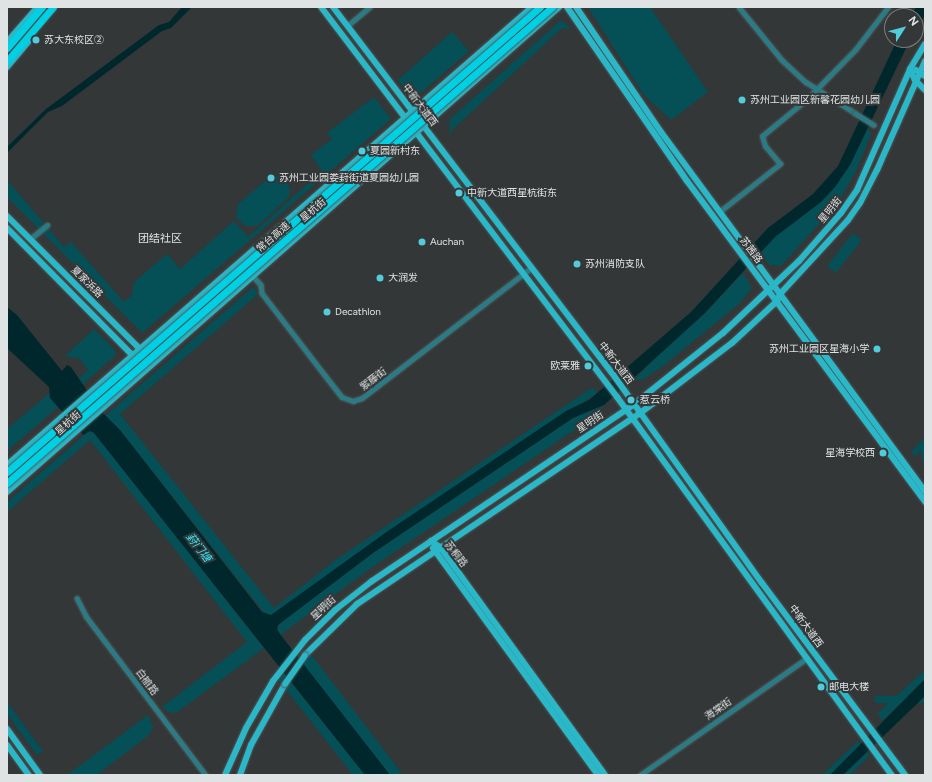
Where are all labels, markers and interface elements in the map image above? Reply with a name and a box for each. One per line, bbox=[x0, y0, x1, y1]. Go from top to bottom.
north arrow bbox=[884, 8, 924, 48]
text: N bbox=[906, 14, 921, 28]
place label: 苏大东校区② bbox=[44, 34, 104, 46]
marker: 苏大东校区② bbox=[31, 35, 41, 45]
street label: 中新大道西 bbox=[400, 81, 440, 129]
place label: 苏州工业园区新馨花园幼儿园 bbox=[750, 94, 880, 106]
marker: 苏州工业园区新馨花园幼儿园 bbox=[737, 95, 747, 105]
place label: 夏园新村东 bbox=[370, 145, 420, 157]
marker: 夏园新村东 bbox=[357, 146, 367, 156]
place label: 苏州工业园娄葑街道夏园幼儿园 bbox=[279, 172, 419, 184]
marker: 苏州工业园娄葑街道夏园幼儿园 bbox=[266, 173, 276, 183]
place label: 中新大道西星杭街东 bbox=[467, 187, 557, 199]
marker: 中新大道西星杭街东 bbox=[454, 188, 464, 198]
street label: 星明街 bbox=[816, 195, 844, 225]
street label: 星杭街 bbox=[298, 196, 328, 224]
street label: 常台高速 bbox=[254, 219, 292, 255]
district label: 团结社区 bbox=[138, 232, 182, 246]
street label: 苏茜路 bbox=[737, 234, 765, 266]
place label: Auchan bbox=[430, 236, 464, 248]
marker: Auchan bbox=[417, 237, 427, 247]
place label: 苏州消防支队 bbox=[585, 258, 645, 270]
marker: 苏州消防支队 bbox=[572, 259, 582, 269]
street label: 夏家浜路 bbox=[69, 264, 105, 300]
place label: 大润发 bbox=[388, 272, 418, 284]
marker: 大润发 bbox=[375, 273, 385, 283]
place label: Decathlon bbox=[335, 306, 381, 318]
marker: Decathlon bbox=[322, 307, 332, 317]
street label: 中新大道西 bbox=[596, 339, 636, 387]
place label: 苏州工业园区星海小学 bbox=[769, 343, 869, 355]
marker: 苏州工业园区星海小学 bbox=[872, 344, 882, 354]
place label: 欧莱雅 bbox=[550, 360, 580, 372]
marker: 欧莱雅 bbox=[583, 361, 593, 371]
street label: 紫藤街 bbox=[357, 365, 389, 393]
marker: 惹云桥 bbox=[625, 394, 637, 406]
place label: 惹云桥 bbox=[640, 394, 670, 406]
street label: 星杭街 bbox=[53, 409, 83, 437]
street label: 星明街 bbox=[574, 409, 606, 435]
place label: 星海学校西 bbox=[825, 447, 875, 459]
marker: 星海学校西 bbox=[878, 448, 888, 458]
water label: 葑门塘 bbox=[183, 531, 213, 565]
street label: 苏桐路 bbox=[442, 538, 470, 570]
street label: 星明街 bbox=[308, 593, 338, 623]
street label: 中新大道西 bbox=[786, 602, 826, 650]
street label: 白榆路 bbox=[133, 666, 161, 698]
place label: 邮电大楼 bbox=[829, 681, 869, 693]
marker: 邮电大楼 bbox=[816, 682, 826, 692]
street label: 海棠街 bbox=[702, 695, 734, 723]

